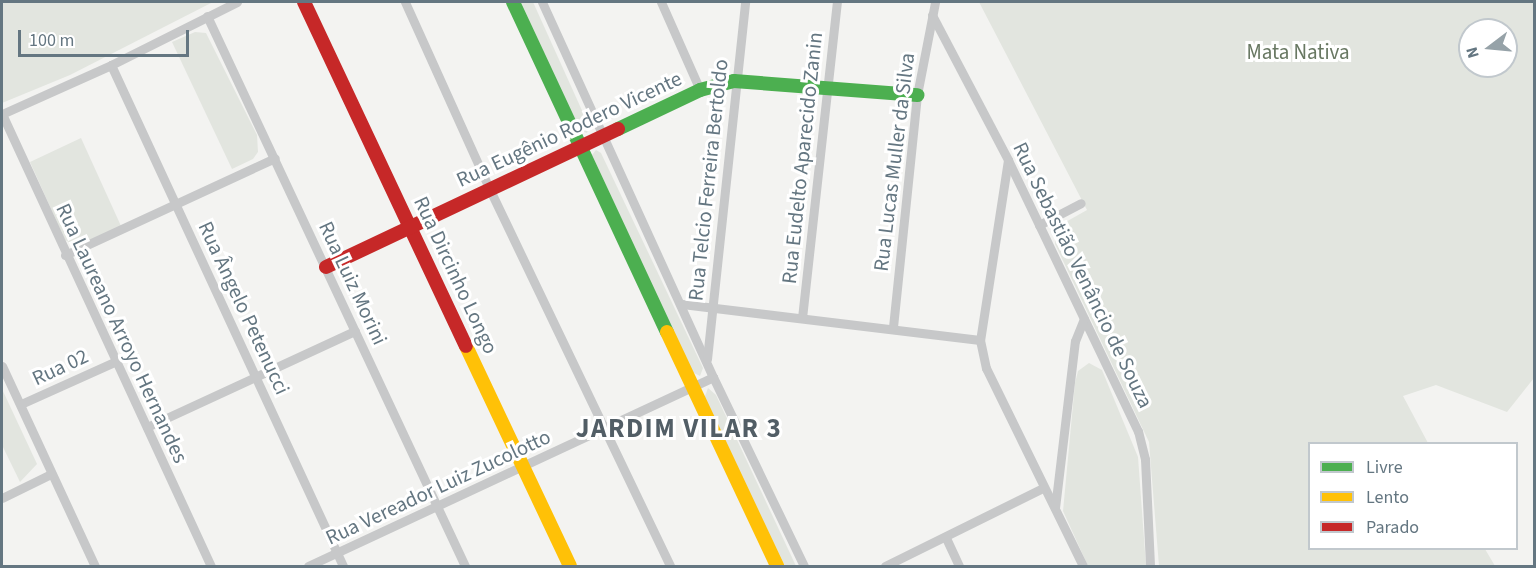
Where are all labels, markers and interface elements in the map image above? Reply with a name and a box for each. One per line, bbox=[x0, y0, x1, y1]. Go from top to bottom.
scale bar bbox=[21, 18, 192, 56]
north arrow bbox=[1458, 18, 1518, 78]
text: 100 m bbox=[29, 28, 74, 53]
street label: Rua Eudelto Aparecido Zanin bbox=[776, 31, 828, 285]
park label: Mata Nativa bbox=[1246, 39, 1350, 65]
text: N bbox=[1461, 44, 1485, 61]
street label: Rua Lucas Muller da Silva bbox=[868, 51, 920, 273]
street label: Rua Telcio Ferreira Bertoldo bbox=[683, 58, 733, 302]
street label: Rua Eugênio Rodero Vicente bbox=[452, 66, 686, 192]
street label: Rua Sebastião Venâncio de Souza bbox=[1008, 138, 1158, 412]
street label: Rua Dircinho Longo bbox=[408, 192, 504, 358]
street label: Rua Laureano Arroyo Hernandes bbox=[51, 199, 193, 467]
street label: Rua Ângelo Petenucci bbox=[193, 217, 295, 399]
street label: Rua Luiz Morini bbox=[313, 217, 393, 349]
street label: Rua 02 bbox=[28, 343, 92, 391]
district label: JARDIM VILAR 3 bbox=[576, 413, 782, 445]
street label: Rua Vereador Luiz Zucolotto bbox=[322, 424, 554, 550]
legend bbox=[1308, 442, 1518, 550]
text: Livre bbox=[1366, 455, 1403, 480]
text: Lento bbox=[1366, 485, 1409, 510]
text: Parado bbox=[1366, 515, 1419, 540]

